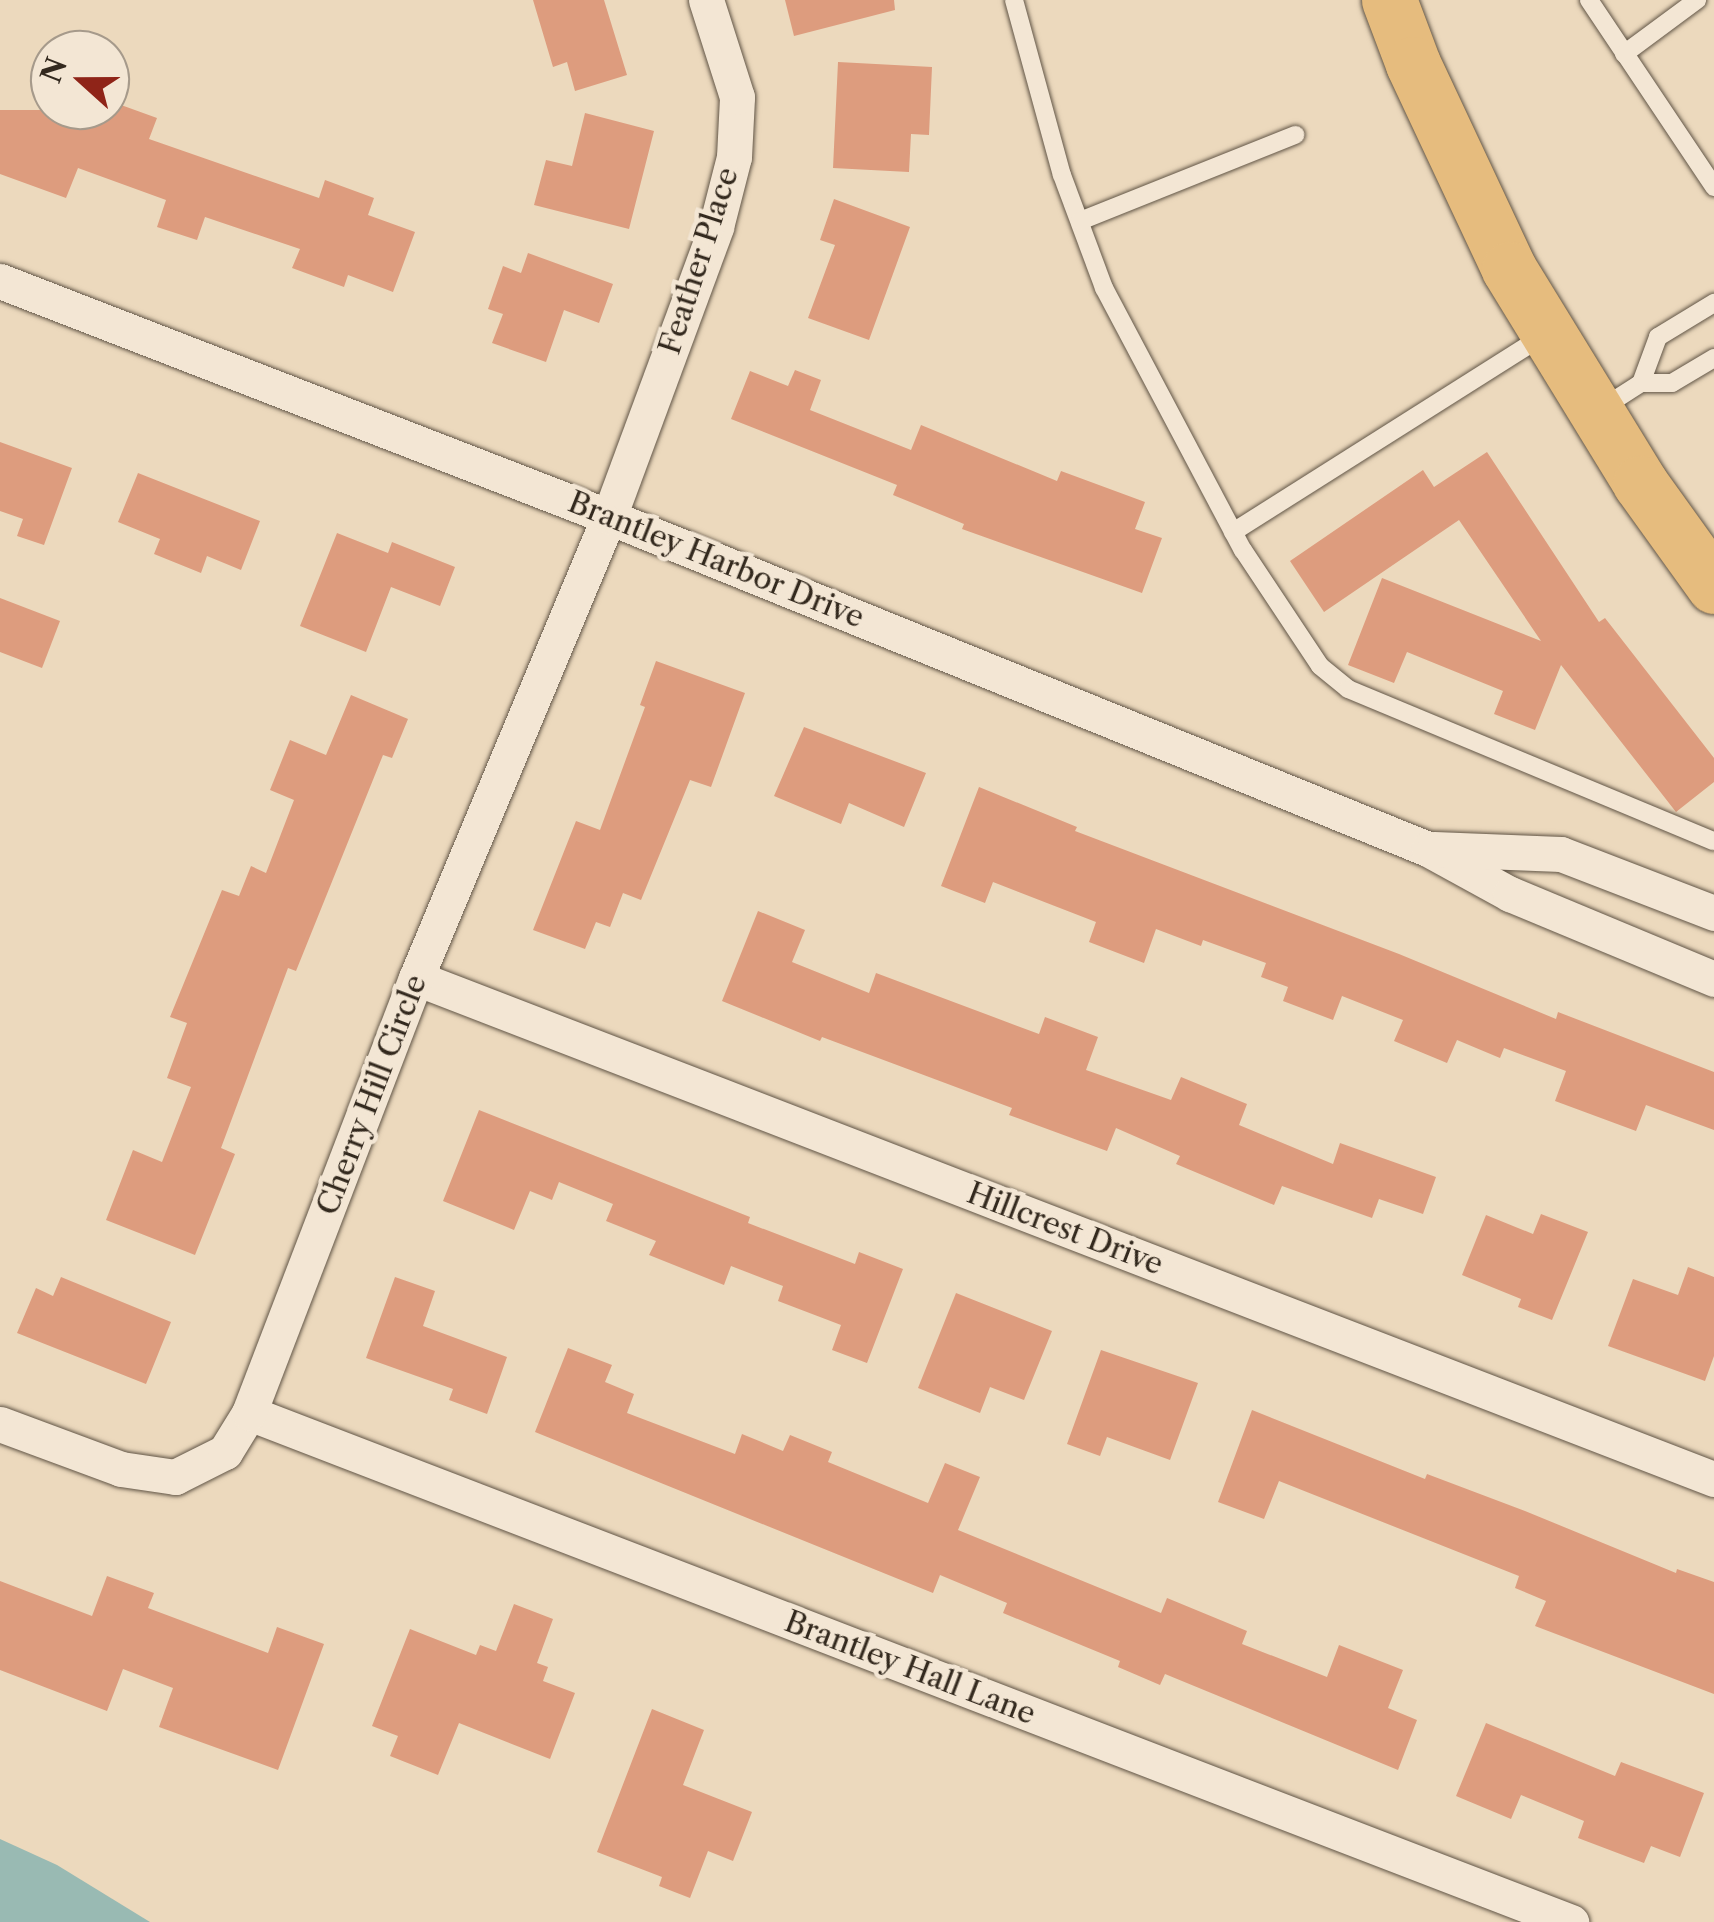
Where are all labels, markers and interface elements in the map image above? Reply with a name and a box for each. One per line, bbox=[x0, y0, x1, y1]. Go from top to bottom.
north arrow bbox=[30, 30, 130, 130]
text: N bbox=[34, 53, 74, 87]
street label: Feather Place bbox=[652, 163, 746, 359]
street label: Brantley Harbor Drive bbox=[562, 484, 870, 636]
street label: Cherry Hill Circle bbox=[309, 969, 435, 1221]
street label: Hillcrest Drive bbox=[962, 1175, 1168, 1283]
street label: Brantley Hall Lane bbox=[779, 1603, 1041, 1733]

